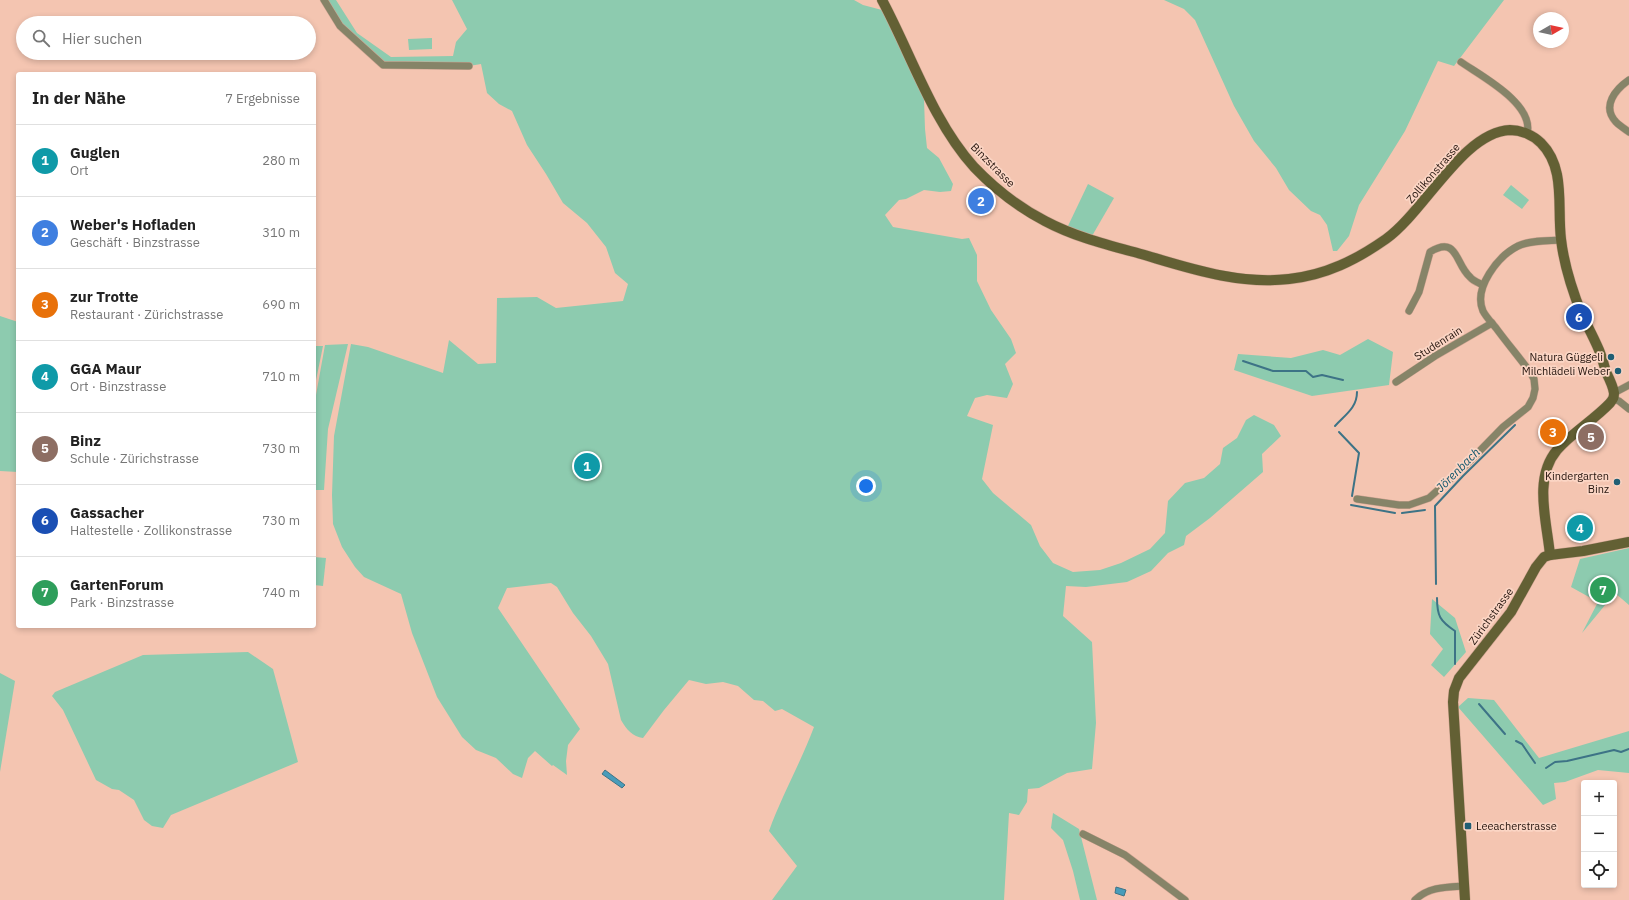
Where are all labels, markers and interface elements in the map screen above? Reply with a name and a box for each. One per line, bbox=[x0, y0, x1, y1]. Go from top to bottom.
north arrow bbox=[1533, 12, 1569, 48]
search box bbox=[16, 16, 316, 60]
icon: search bbox=[30, 27, 52, 49]
text: Hier suchen bbox=[62, 29, 142, 48]
text: In der Nähe bbox=[32, 87, 126, 109]
text: 7 Ergebnisse bbox=[225, 90, 300, 107]
street label: Binzstrasse bbox=[968, 140, 1018, 190]
street label: Zollikonstrasse bbox=[1403, 140, 1463, 206]
text: Guglen bbox=[70, 143, 120, 162]
text: 1 bbox=[41, 152, 49, 169]
text: 280 m bbox=[262, 152, 300, 169]
text: Ort bbox=[70, 162, 89, 179]
pin: 2 bbox=[968, 186, 994, 216]
text: Weber's Hofladen bbox=[70, 215, 196, 234]
text: 2 bbox=[41, 224, 49, 241]
text: 310 m bbox=[262, 224, 300, 241]
text: Geschäft · Binzstrasse bbox=[70, 234, 200, 251]
text: zur Trotte bbox=[70, 287, 139, 306]
text: 3 bbox=[41, 296, 49, 313]
text: 690 m bbox=[262, 296, 300, 313]
pin: 6 bbox=[1566, 302, 1592, 332]
text: Restaurant · Zürichstrasse bbox=[70, 306, 223, 323]
street label: Studenrain bbox=[1411, 323, 1465, 363]
place label: Natura Güggeli bbox=[1530, 350, 1603, 364]
marker: Natura Güggeli bbox=[1606, 352, 1616, 362]
text: GGA Maur bbox=[70, 359, 141, 378]
place label: Milchlädeli Weber bbox=[1522, 364, 1610, 378]
marker: Milchlädeli Weber bbox=[1613, 366, 1623, 376]
text: 4 bbox=[41, 368, 49, 385]
text: 710 m bbox=[262, 368, 300, 385]
text: Ort · Binzstrasse bbox=[70, 378, 166, 395]
pin: 3 bbox=[1540, 417, 1566, 447]
pin: 5 bbox=[1578, 422, 1604, 452]
text: Binz bbox=[70, 431, 101, 450]
text: 5 bbox=[41, 440, 49, 457]
text: 730 m bbox=[262, 440, 300, 457]
water label: Jörenbach bbox=[1432, 444, 1483, 495]
text: Schule · Zürichstrasse bbox=[70, 450, 199, 467]
pin: 1 bbox=[574, 451, 600, 481]
place label: Kindergarten Binz bbox=[1545, 469, 1609, 496]
your location bbox=[856, 476, 876, 496]
marker: Kindergarten Binz bbox=[1612, 477, 1622, 487]
text: Gassacher bbox=[70, 503, 144, 522]
text: 6 bbox=[41, 512, 49, 529]
text: 730 m bbox=[262, 512, 300, 529]
pin: 4 bbox=[1567, 513, 1593, 543]
text: Haltestelle · Zollikonstrasse bbox=[70, 522, 232, 539]
text: GartenForum bbox=[70, 575, 164, 594]
pin: 7 bbox=[1590, 575, 1616, 605]
text: 7 bbox=[41, 584, 49, 601]
text: 740 m bbox=[262, 584, 300, 601]
street label: Zürichstrasse bbox=[1466, 585, 1516, 647]
text: Park · Binzstrasse bbox=[70, 594, 174, 611]
map controls bbox=[1581, 780, 1617, 888]
button: + bbox=[1581, 780, 1617, 816]
button: − bbox=[1581, 816, 1617, 852]
place label: Leeacherstrasse bbox=[1476, 819, 1557, 833]
marker: Leeacherstrasse bbox=[1463, 821, 1473, 831]
button: locate bbox=[1581, 852, 1617, 888]

